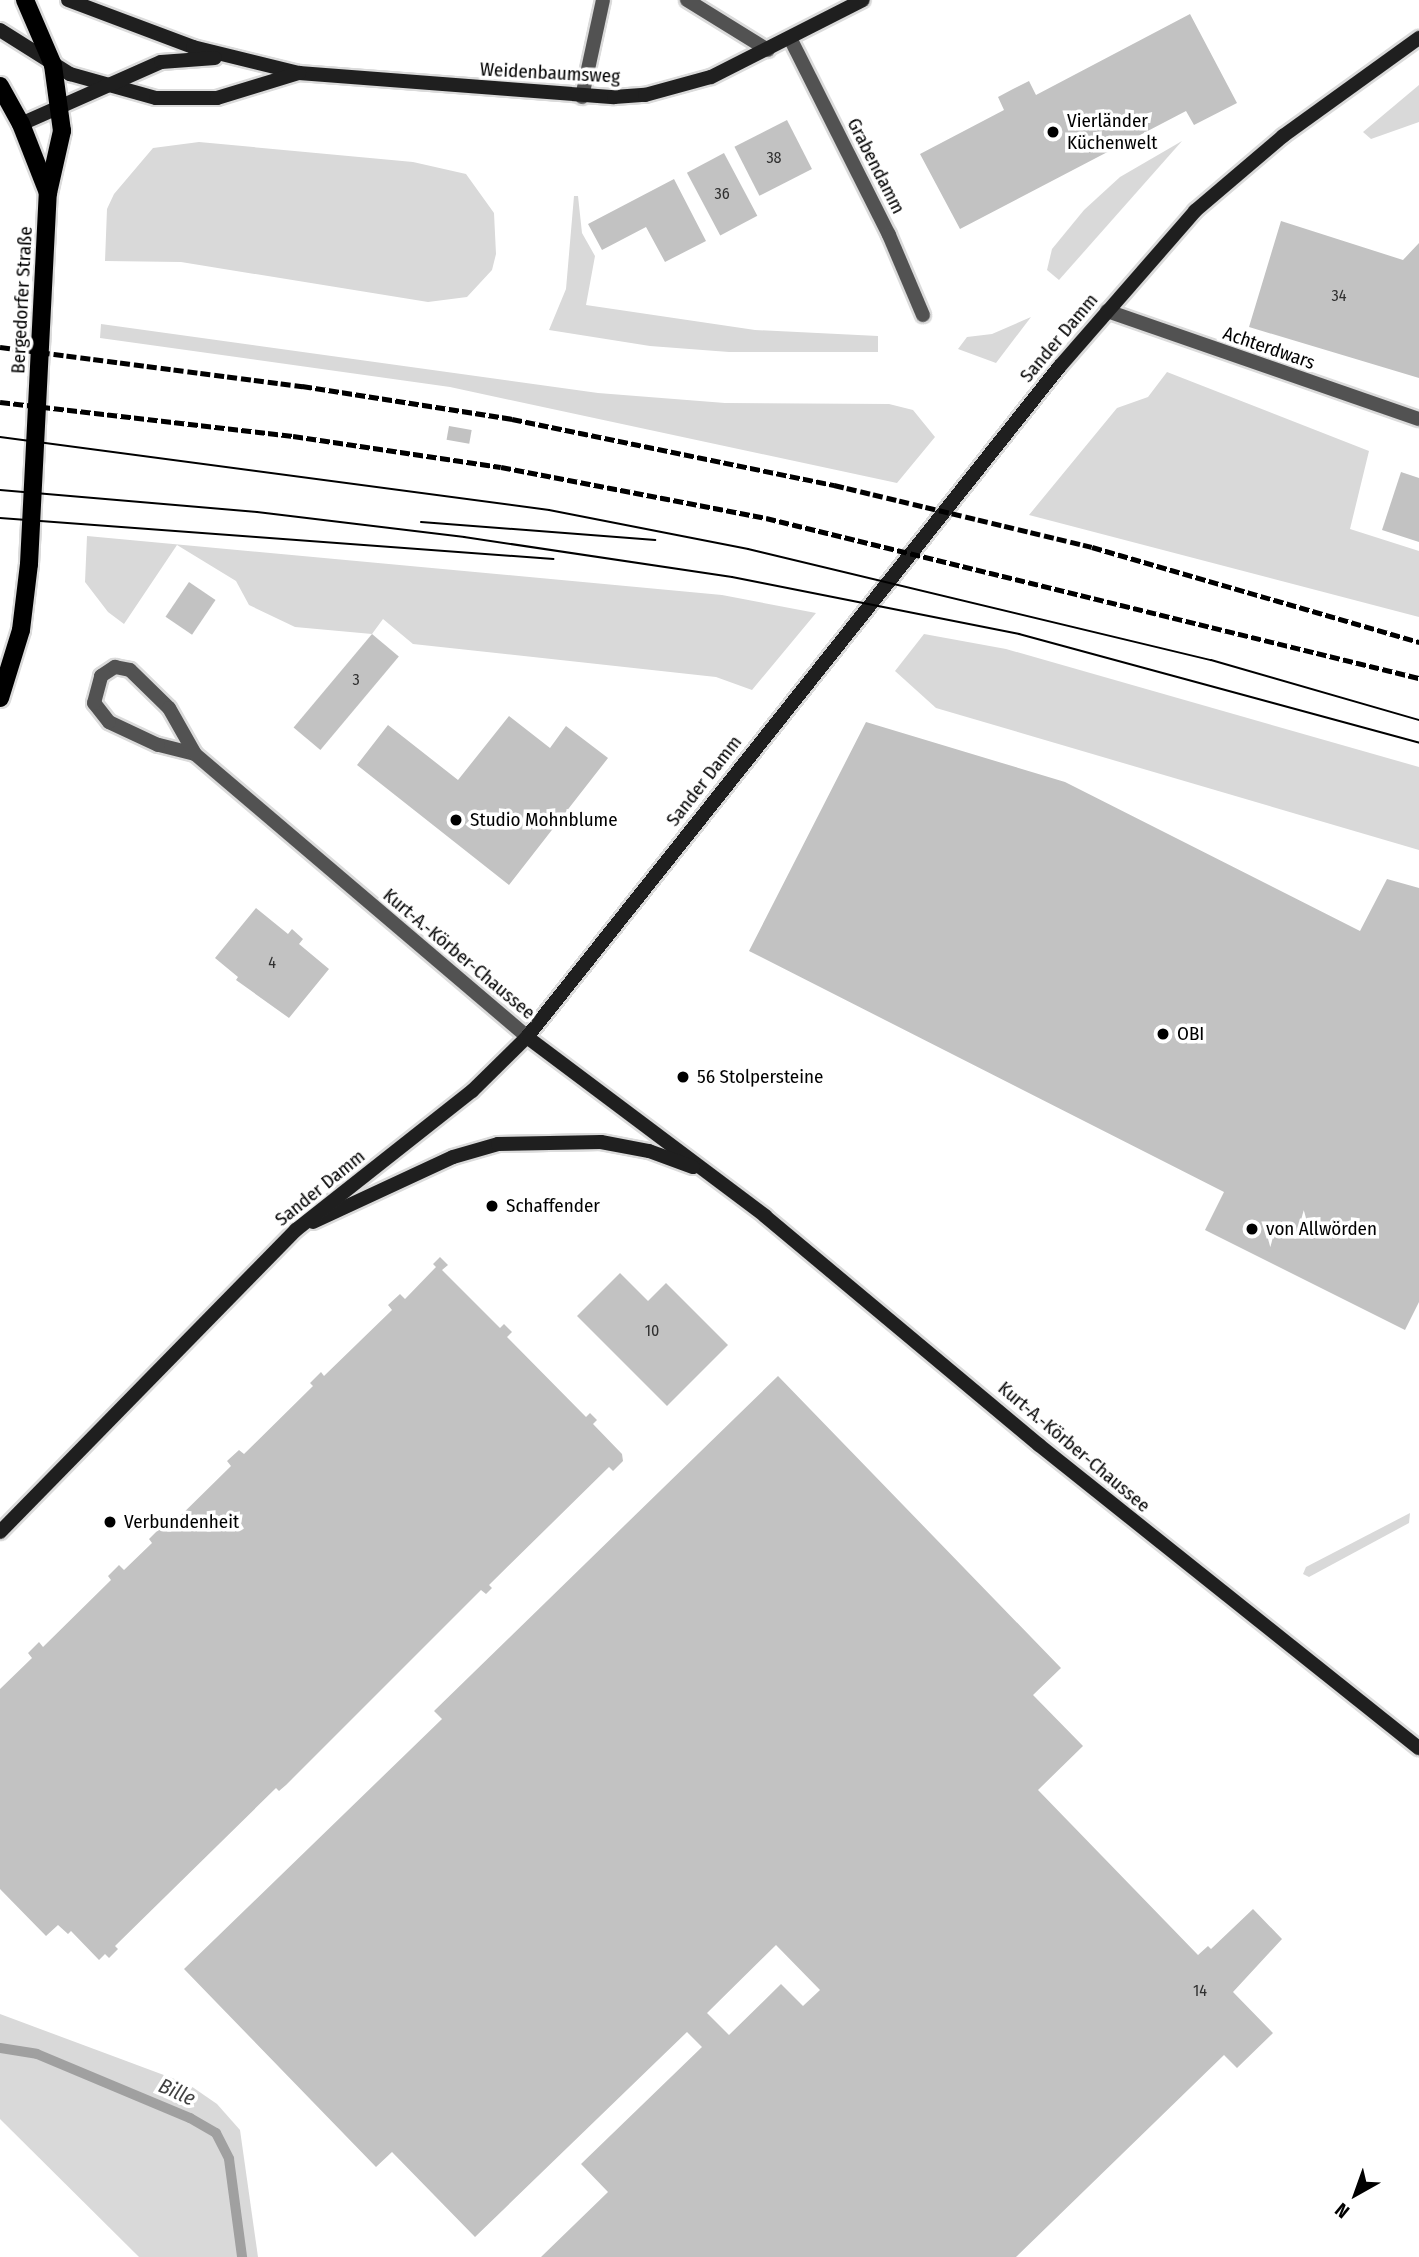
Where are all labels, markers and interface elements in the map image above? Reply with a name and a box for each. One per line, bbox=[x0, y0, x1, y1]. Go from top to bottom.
street label: Weidenbaumsweg bbox=[479, 58, 621, 88]
place label: Vierländer Küchenwelt bbox=[1067, 110, 1157, 154]
street label: Grabendamm bbox=[842, 114, 910, 218]
marker: Vierländer Küchenwelt bbox=[1045, 124, 1061, 140]
house number: 38 bbox=[766, 148, 782, 168]
house number: 36 bbox=[714, 184, 730, 204]
street label: Bergedorfer Straße bbox=[7, 226, 37, 374]
house number: 34 bbox=[1332, 286, 1346, 306]
street label: Sander Damm bbox=[1015, 289, 1103, 387]
street label: Achterdwars bbox=[1220, 322, 1318, 374]
house number: 3 bbox=[352, 670, 360, 690]
street label: Sander Damm bbox=[662, 731, 746, 831]
place label: Studio Mohnblume bbox=[470, 809, 618, 831]
marker: Studio Mohnblume bbox=[448, 812, 464, 828]
street label: Kurt-A.-Körber-Chaussee bbox=[378, 884, 540, 1024]
house number: 4 bbox=[268, 953, 276, 973]
place label: OBI bbox=[1177, 1023, 1204, 1045]
marker: OBI bbox=[1155, 1026, 1171, 1042]
place label: 56 Stolpersteine bbox=[697, 1066, 823, 1088]
marker: 56 Stolpersteine bbox=[675, 1069, 691, 1085]
street label: Sander Damm bbox=[271, 1145, 369, 1231]
place label: Schaffender bbox=[506, 1195, 600, 1217]
marker: Schaffender bbox=[484, 1198, 500, 1214]
place label: von Allwörden bbox=[1266, 1218, 1377, 1240]
marker: von Allwörden bbox=[1244, 1221, 1260, 1237]
house number: 10 bbox=[645, 1321, 659, 1341]
street label: Kurt-A.-Körber-Chaussee bbox=[993, 1377, 1155, 1517]
place label: Verbundenheit bbox=[124, 1511, 239, 1533]
marker: Verbundenheit bbox=[102, 1514, 118, 1530]
house number: 14 bbox=[1193, 1981, 1207, 2001]
water label: Bille bbox=[155, 2073, 199, 2111]
north arrow bbox=[1321, 2159, 1391, 2229]
text: N bbox=[1330, 2198, 1354, 2223]

